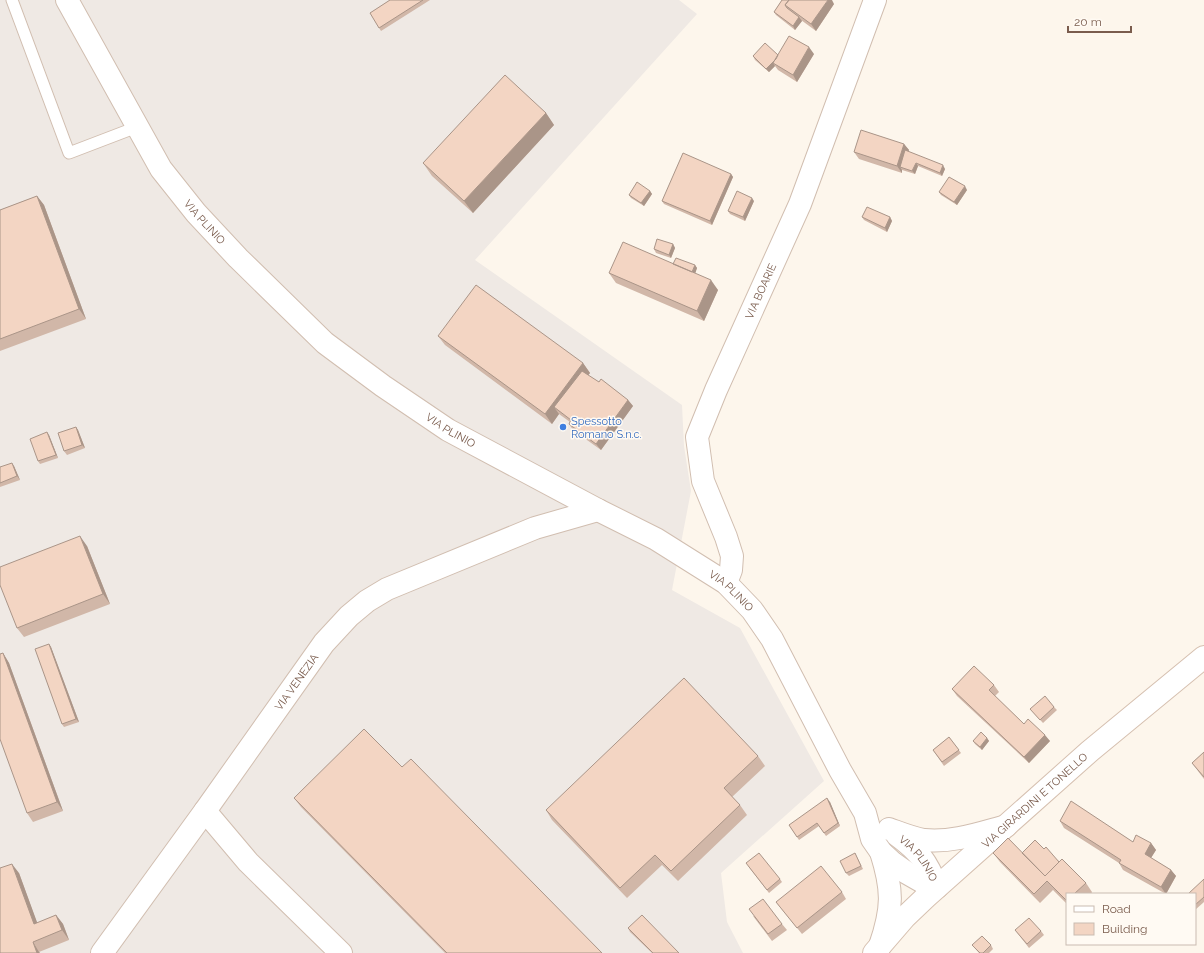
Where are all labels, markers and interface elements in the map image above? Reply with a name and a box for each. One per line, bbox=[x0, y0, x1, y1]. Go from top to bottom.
scale bar bbox=[1068, 8, 1131, 34]
text: 20 m bbox=[1074, 15, 1102, 29]
street label: VIA PLINIO bbox=[181, 197, 228, 247]
street label: VIA BOARIE bbox=[742, 261, 779, 321]
street label: VIA PLINIO bbox=[423, 410, 478, 450]
place label: Spessotto Romano S.n.c. bbox=[571, 415, 642, 441]
marker: Spessotto Romano S.n.c. bbox=[558, 422, 568, 432]
street label: VIA PLINIO bbox=[707, 567, 756, 614]
street label: VIA VENEZIA bbox=[272, 651, 321, 713]
street label: VIA GIRARDINI E TONELLO bbox=[979, 750, 1090, 851]
street label: VIA PLINIO bbox=[896, 832, 940, 883]
legend bbox=[1066, 893, 1196, 945]
text: Road bbox=[1102, 902, 1131, 916]
text: Building bbox=[1102, 922, 1148, 936]

